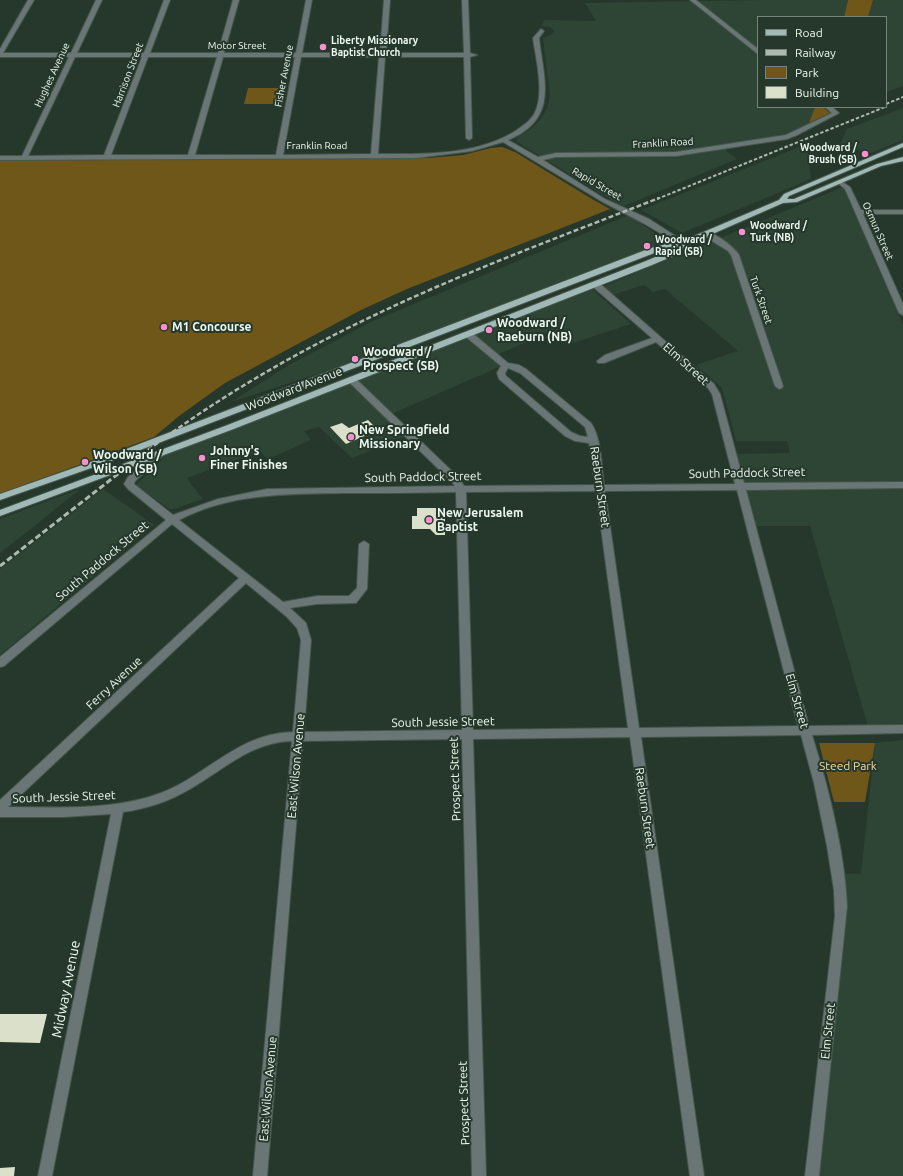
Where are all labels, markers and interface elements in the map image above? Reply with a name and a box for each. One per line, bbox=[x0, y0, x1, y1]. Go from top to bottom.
legend bbox=[757, 16, 887, 108]
text: Road bbox=[795, 26, 823, 39]
place label: Liberty Missionary Baptist Church bbox=[331, 35, 418, 58]
street label: Motor Street bbox=[208, 40, 266, 52]
street label: Hughes Avenue bbox=[32, 41, 72, 109]
street label: Harrison Street bbox=[110, 41, 146, 109]
marker: Liberty Missionary Baptist Church bbox=[318, 42, 328, 52]
street label: Fisher Avenue bbox=[272, 44, 296, 108]
text: Railway bbox=[795, 46, 836, 59]
text: Park bbox=[795, 66, 819, 79]
text: Building bbox=[795, 86, 839, 99]
street label: Franklin Road bbox=[632, 135, 694, 151]
street label: Franklin Road bbox=[287, 140, 347, 152]
place label: Woodward / Brush (SB) bbox=[800, 142, 857, 166]
marker: Woodward / Brush (SB) bbox=[860, 149, 870, 159]
street label: Rapid Street bbox=[570, 165, 624, 203]
street label: Osmun Street bbox=[860, 200, 896, 262]
place label: Woodward / Turk (NB) bbox=[750, 220, 807, 244]
marker: Woodward / Turk (NB) bbox=[737, 227, 747, 237]
place label: Woodward / Rapid (SB) bbox=[655, 234, 712, 258]
marker: Woodward / Rapid (SB) bbox=[642, 241, 652, 251]
street label: Turk Street bbox=[747, 274, 775, 326]
place label: Woodward / Raeburn (NB) bbox=[497, 316, 572, 344]
place label: M1 Concourse bbox=[172, 320, 252, 334]
marker: M1 Concourse bbox=[159, 322, 169, 332]
marker: Woodward / Raeburn (NB) bbox=[484, 325, 494, 335]
street label: Elm Street bbox=[660, 340, 712, 388]
place label: Woodward / Prospect (SB) bbox=[363, 345, 439, 373]
marker: Woodward / Prospect (SB) bbox=[350, 354, 360, 364]
street label: Woodward Avenue bbox=[244, 364, 344, 414]
place label: New Springfield Missionary bbox=[359, 423, 449, 451]
marker: New Springfield Missionary bbox=[346, 432, 356, 442]
place label: Johnny's Finer Finishes bbox=[210, 444, 287, 472]
street label: Raeburn Street bbox=[587, 446, 613, 528]
place label: Woodward / Wilson (SB) bbox=[93, 448, 161, 476]
marker: Johnny's Finer Finishes bbox=[197, 453, 207, 463]
marker: Woodward / Wilson (SB) bbox=[80, 457, 90, 467]
street label: South Paddock Street bbox=[689, 465, 805, 481]
street label: South Paddock Street bbox=[365, 469, 481, 485]
place label: New Jerusalem Baptist bbox=[437, 506, 523, 534]
marker: New Jerusalem Baptist bbox=[424, 515, 434, 525]
street label: South Paddock Street bbox=[53, 518, 151, 604]
street label: Ferry Avenue bbox=[83, 653, 145, 713]
street label: Elm Street bbox=[782, 672, 812, 730]
street label: East Wilson Avenue bbox=[284, 713, 308, 819]
street label: South Jessie Street bbox=[391, 714, 495, 730]
street label: Prospect Street bbox=[446, 737, 464, 821]
park label: Steed Park bbox=[819, 759, 877, 773]
street label: Raeburn Street bbox=[632, 767, 658, 849]
street label: South Jessie Street bbox=[12, 788, 116, 806]
street label: Midway Avenue bbox=[48, 939, 84, 1039]
street label: Elm Street bbox=[818, 1002, 838, 1060]
street label: East Wilson Avenue bbox=[256, 1036, 280, 1142]
street label: Prospect Street bbox=[455, 1061, 473, 1145]

